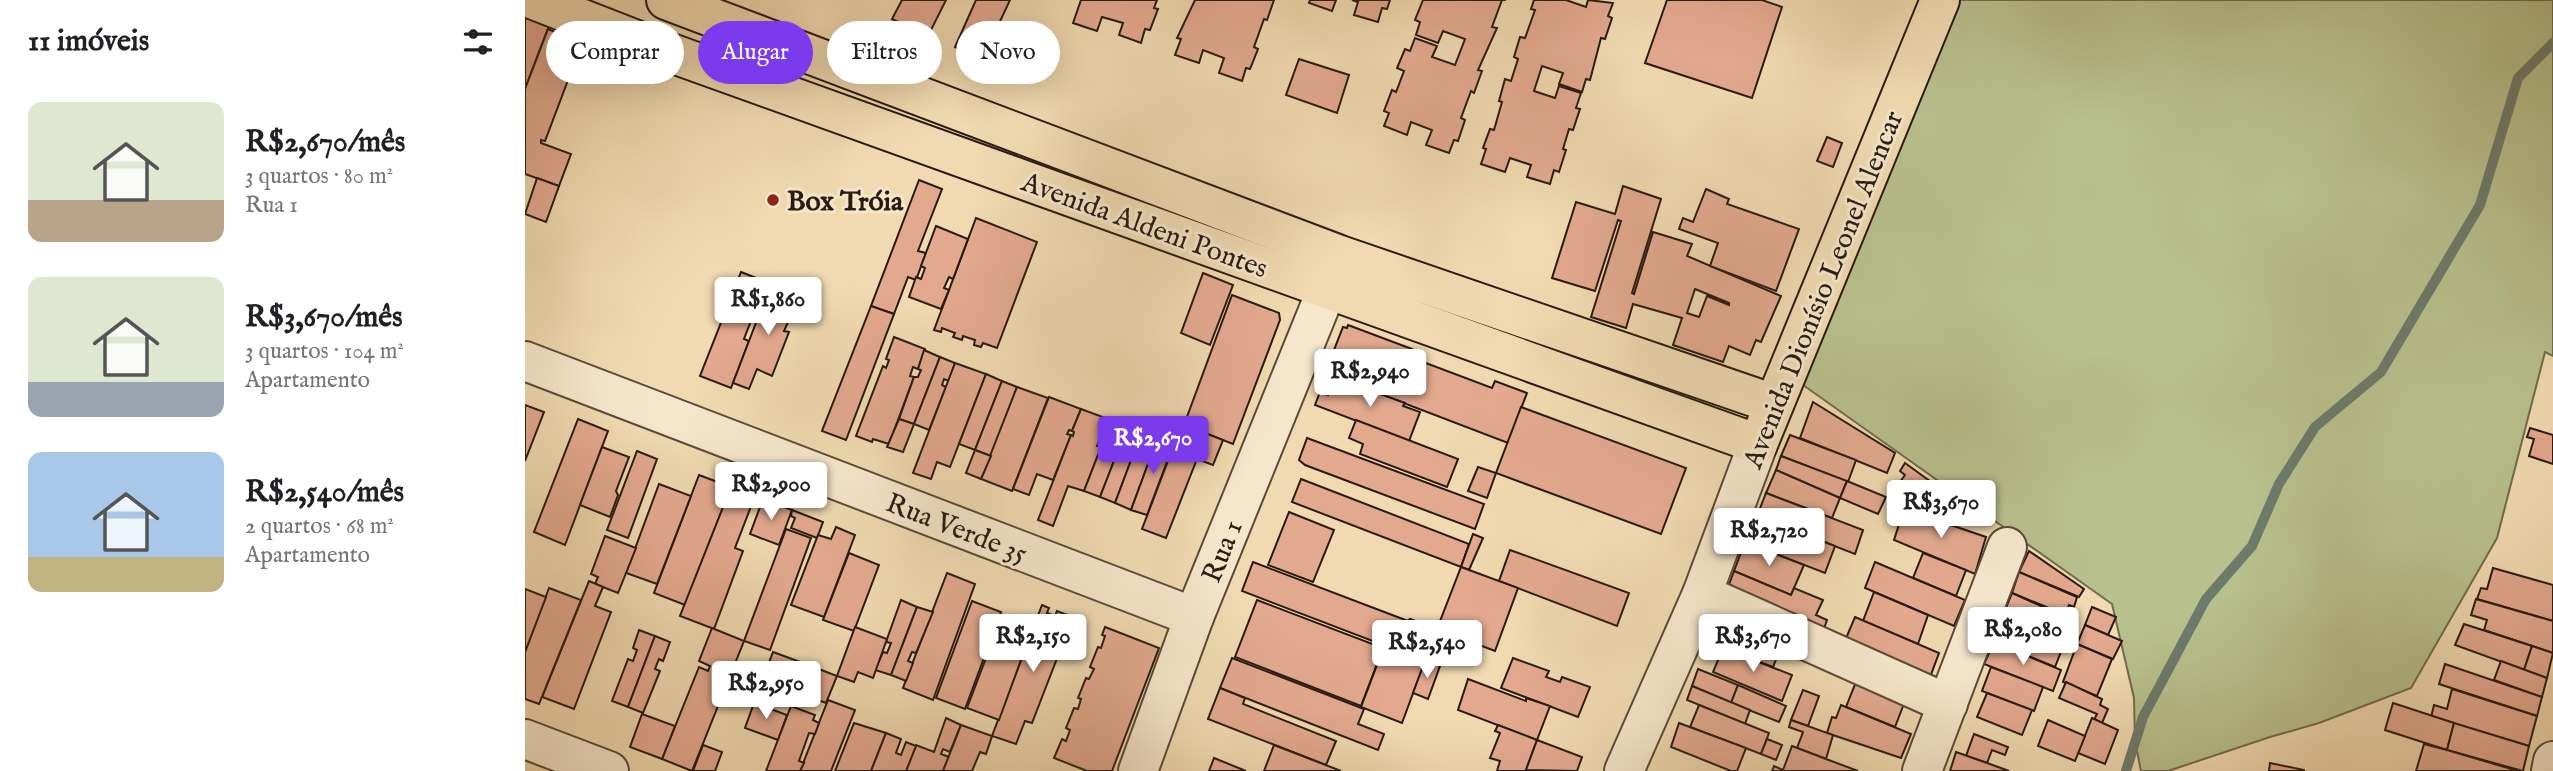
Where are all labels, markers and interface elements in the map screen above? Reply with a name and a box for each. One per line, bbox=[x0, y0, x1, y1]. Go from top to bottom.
chip: Comprar bbox=[546, 21, 684, 84]
chip: Alugar bbox=[698, 21, 813, 84]
chip: Filtros bbox=[827, 21, 942, 84]
chip: Novo bbox=[956, 21, 1060, 84]
text: 11 imóveis bbox=[28, 23, 149, 61]
icon: filters bbox=[459, 23, 497, 61]
street label: Avenida Dionísio Leonel Alencar bbox=[1736, 106, 1912, 475]
text: R$2,670/mês bbox=[245, 124, 405, 162]
icon: home bbox=[84, 130, 168, 214]
text: 3 quartos · 80 m² bbox=[245, 162, 393, 191]
street label: Avenida Aldeni Pontes bbox=[1015, 165, 1272, 287]
place label: Box Tróia bbox=[787, 185, 904, 220]
text: Rua 1 bbox=[245, 191, 298, 220]
marker: Box Tróia bbox=[765, 192, 781, 208]
pin: R$1,860 bbox=[703, 278, 833, 337]
text: R$1,860 bbox=[731, 285, 805, 314]
text: R$3,670/mês bbox=[245, 299, 403, 337]
icon: home bbox=[84, 305, 168, 389]
text: 3 quartos · 104 m² bbox=[245, 337, 404, 366]
pin: R$2,940 bbox=[1305, 350, 1435, 409]
text: R$2,940 bbox=[1330, 357, 1410, 386]
text: Apartamento bbox=[245, 366, 370, 395]
pin: R$2,670 bbox=[1088, 416, 1218, 476]
text: R$2,670 bbox=[1114, 424, 1192, 453]
pin: R$2,900 bbox=[706, 462, 836, 522]
text: R$2,900 bbox=[731, 470, 811, 499]
text: R$2,540/mês bbox=[245, 474, 404, 512]
icon: home bbox=[84, 480, 168, 564]
pin: R$3,670 bbox=[1876, 480, 2006, 540]
street label: Rua Verde 35 bbox=[881, 486, 1032, 572]
text: R$3,670 bbox=[1903, 488, 1979, 517]
pin: R$2,720 bbox=[1704, 508, 1834, 568]
text: 2 quartos · 68 m² bbox=[245, 512, 394, 541]
street label: Rua 1 bbox=[1195, 516, 1252, 588]
text: R$2,720 bbox=[1730, 516, 1808, 545]
text: Apartamento bbox=[245, 541, 370, 570]
pin: R$2,080 bbox=[1958, 608, 2088, 667]
pin: R$2,150 bbox=[968, 614, 1098, 674]
pin: R$3,670 bbox=[1688, 614, 1818, 674]
text: R$2,080 bbox=[1984, 615, 2062, 644]
pin: R$2,540 bbox=[1362, 620, 1492, 680]
text: R$2,150 bbox=[995, 622, 1071, 651]
text: R$3,670 bbox=[1715, 622, 1791, 651]
text: R$2,540 bbox=[1388, 628, 1466, 657]
pin: R$2,950 bbox=[701, 662, 831, 721]
text: R$2,950 bbox=[728, 669, 804, 698]

